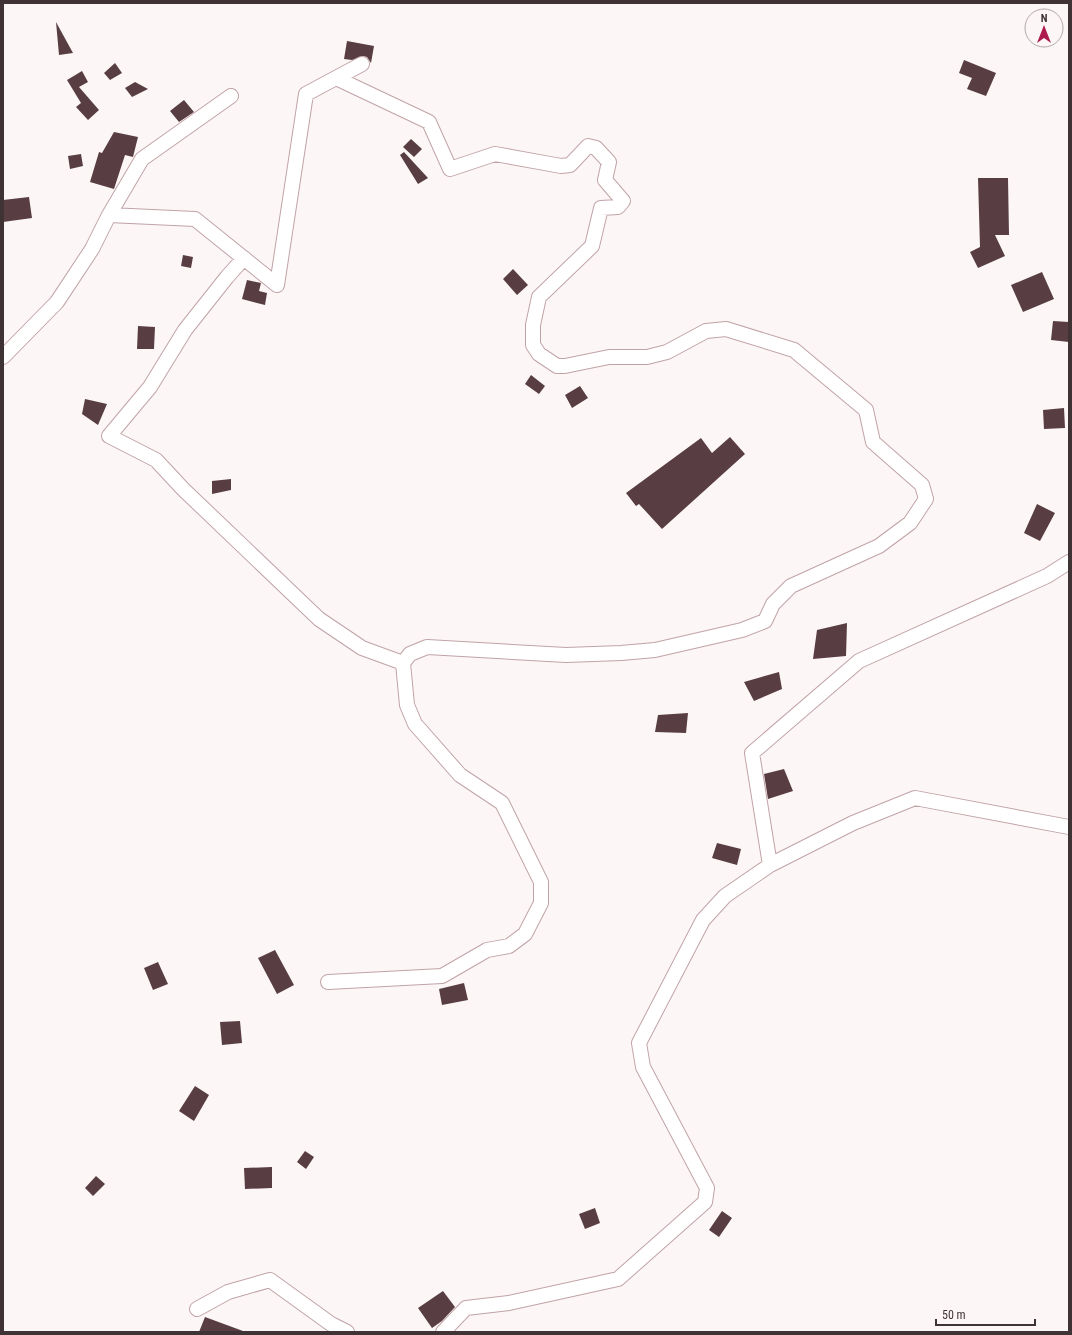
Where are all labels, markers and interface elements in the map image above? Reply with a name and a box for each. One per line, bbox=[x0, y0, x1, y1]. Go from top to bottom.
north arrow bbox=[1024, 8, 1064, 48]
text: N bbox=[1041, 12, 1048, 25]
scale bar bbox=[936, 1301, 1035, 1327]
text: 50 m bbox=[942, 1308, 966, 1322]

